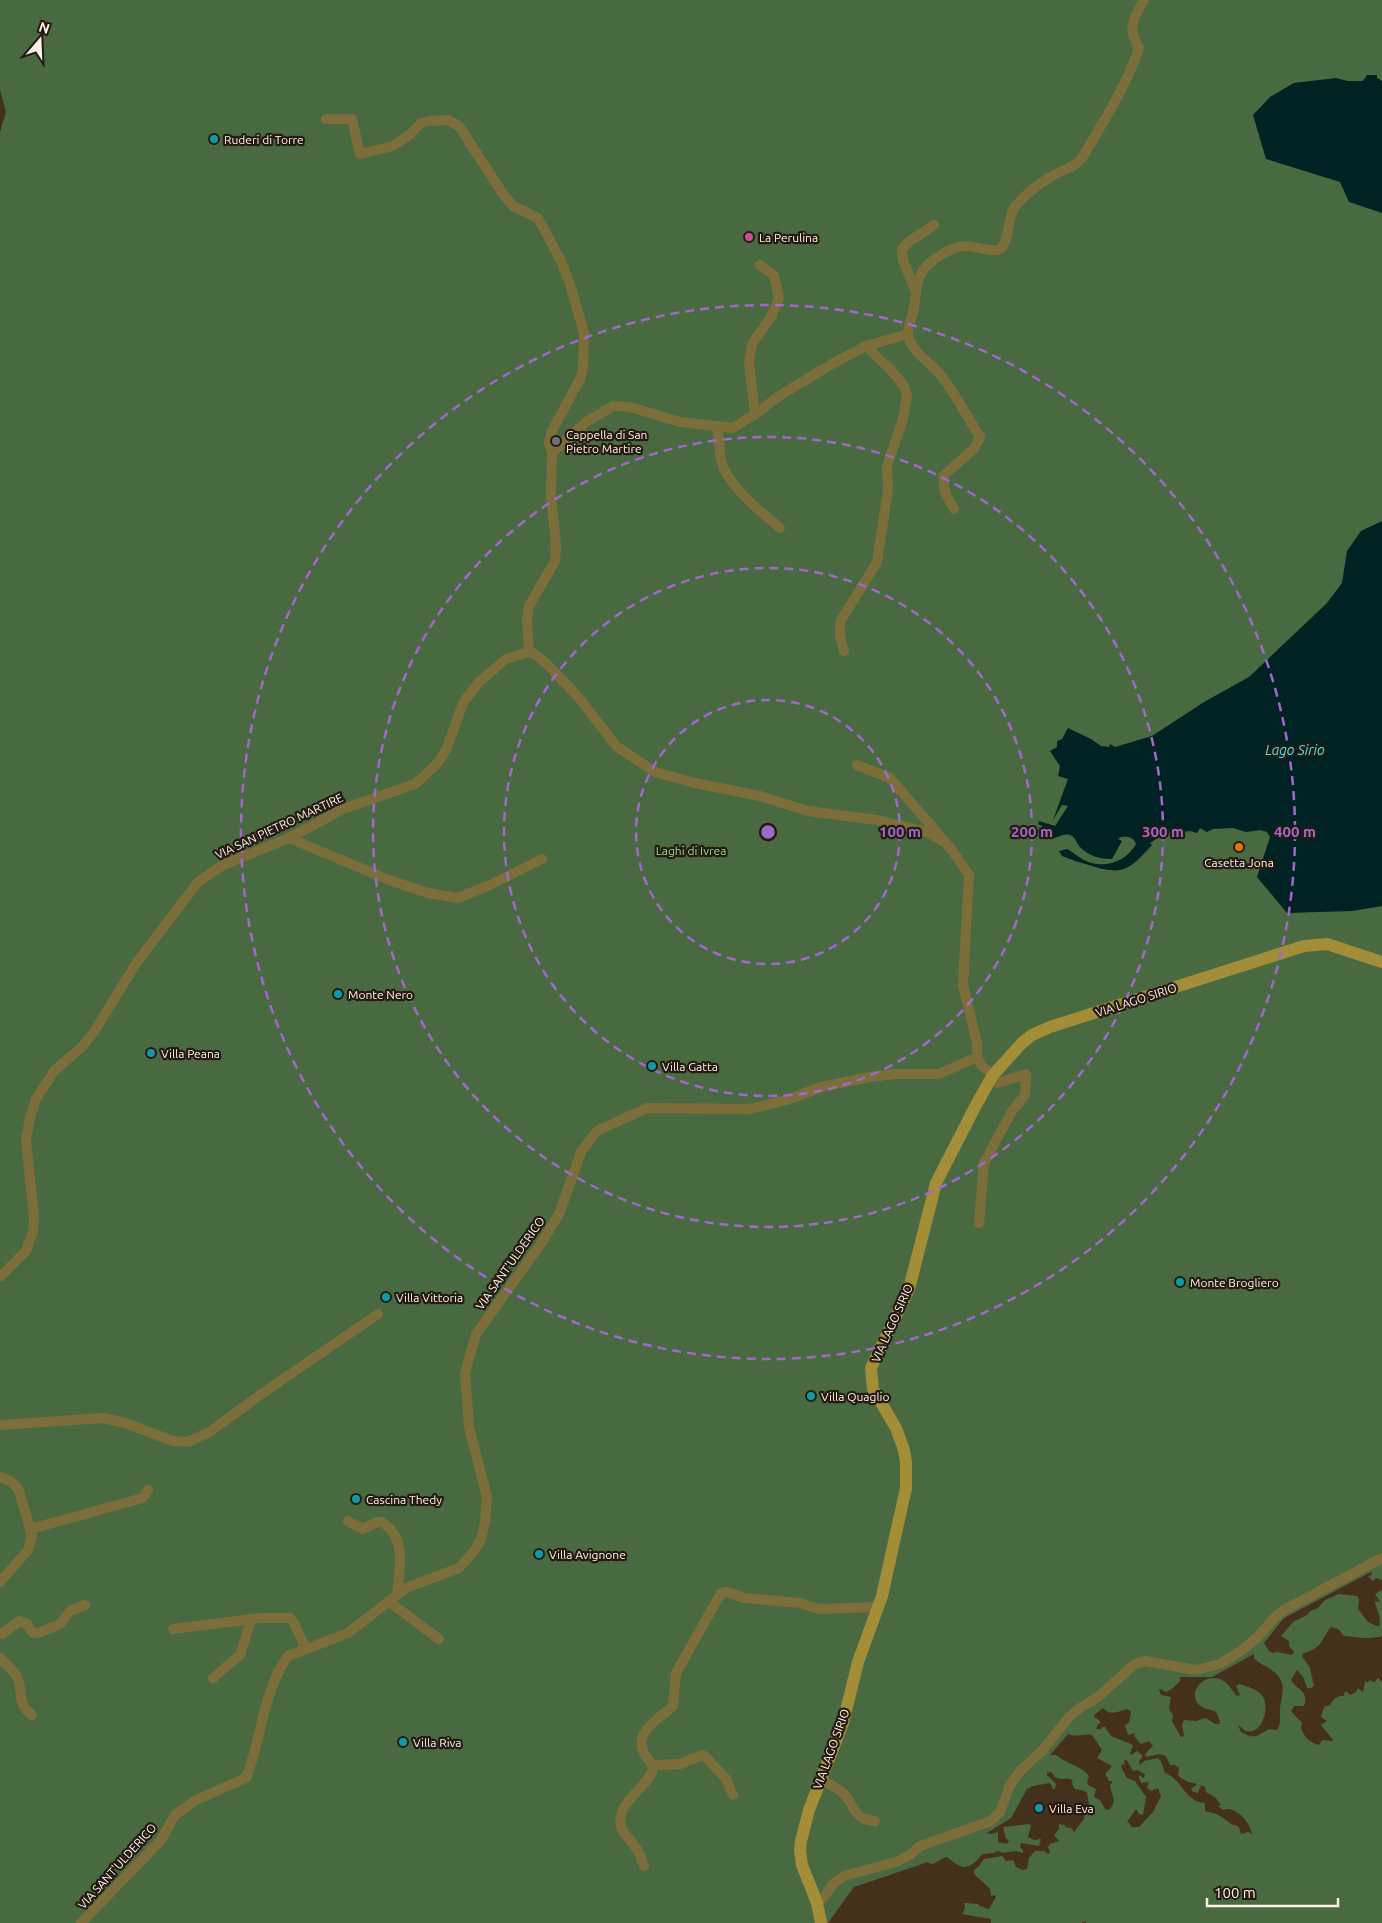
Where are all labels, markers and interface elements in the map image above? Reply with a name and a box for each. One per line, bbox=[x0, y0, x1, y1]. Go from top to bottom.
north arrow bbox=[15, 15, 65, 65]
text: N bbox=[37, 18, 52, 37]
marker: Ruderi di Torre bbox=[208, 133, 220, 145]
place label: Ruderi di Torre bbox=[224, 133, 304, 146]
marker: La Perulina bbox=[743, 231, 755, 243]
place label: La Perulina bbox=[759, 231, 818, 244]
place label: Cappella di San Pietro Martire bbox=[566, 428, 647, 455]
marker: Cappella di San Pietro Martire bbox=[550, 435, 562, 447]
water label: Lago Sirio bbox=[1265, 742, 1325, 758]
street label: VIA SAN PIETRO MARTIRE bbox=[213, 791, 345, 861]
centre of rings bbox=[759, 823, 777, 841]
text: 100 m bbox=[879, 823, 921, 840]
text: 200 m bbox=[1011, 823, 1053, 840]
text: 300 m bbox=[1142, 823, 1184, 840]
text: 400 m bbox=[1274, 823, 1316, 840]
marker: Casetta Jona bbox=[1233, 841, 1245, 853]
park label: Laghi di Ivrea bbox=[656, 844, 726, 857]
place label: Casetta Jona bbox=[1204, 856, 1274, 869]
street label: VIA LAGO SIRIO bbox=[1094, 981, 1178, 1019]
marker: Monte Nero bbox=[332, 988, 344, 1000]
place label: Monte Nero bbox=[348, 988, 413, 1001]
marker: Villa Peana bbox=[145, 1047, 157, 1059]
place label: Villa Peana bbox=[161, 1047, 220, 1060]
marker: Villa Gatta bbox=[646, 1060, 658, 1072]
place label: Villa Gatta bbox=[662, 1060, 718, 1073]
street label: VIA SANT'ULDERICO bbox=[473, 1214, 547, 1312]
marker: Monte Brogliero bbox=[1174, 1276, 1186, 1288]
place label: Monte Brogliero bbox=[1190, 1276, 1279, 1289]
street label: VIA LAGO SIRIO bbox=[869, 1282, 915, 1364]
marker: Villa Vittoria bbox=[380, 1291, 392, 1303]
place label: Villa Vittoria bbox=[396, 1291, 463, 1304]
marker: Villa Quaglio bbox=[805, 1390, 817, 1402]
place label: Villa Quaglio bbox=[821, 1390, 889, 1403]
marker: Cascina Thedy bbox=[350, 1493, 362, 1505]
place label: Cascina Thedy bbox=[366, 1493, 442, 1506]
marker: Villa Avignone bbox=[533, 1548, 545, 1560]
place label: Villa Avignone bbox=[549, 1548, 626, 1561]
street label: VIA LAGO SIRIO bbox=[810, 1707, 852, 1791]
marker: Villa Riva bbox=[397, 1736, 409, 1748]
place label: Villa Riva bbox=[413, 1736, 462, 1749]
marker: Villa Eva bbox=[1033, 1802, 1045, 1814]
place label: Villa Eva bbox=[1049, 1802, 1094, 1815]
street label: VIA SANT'ULDERICO bbox=[75, 1821, 159, 1911]
scale bar bbox=[1207, 1876, 1338, 1908]
text: 100 m bbox=[1214, 1884, 1256, 1901]

